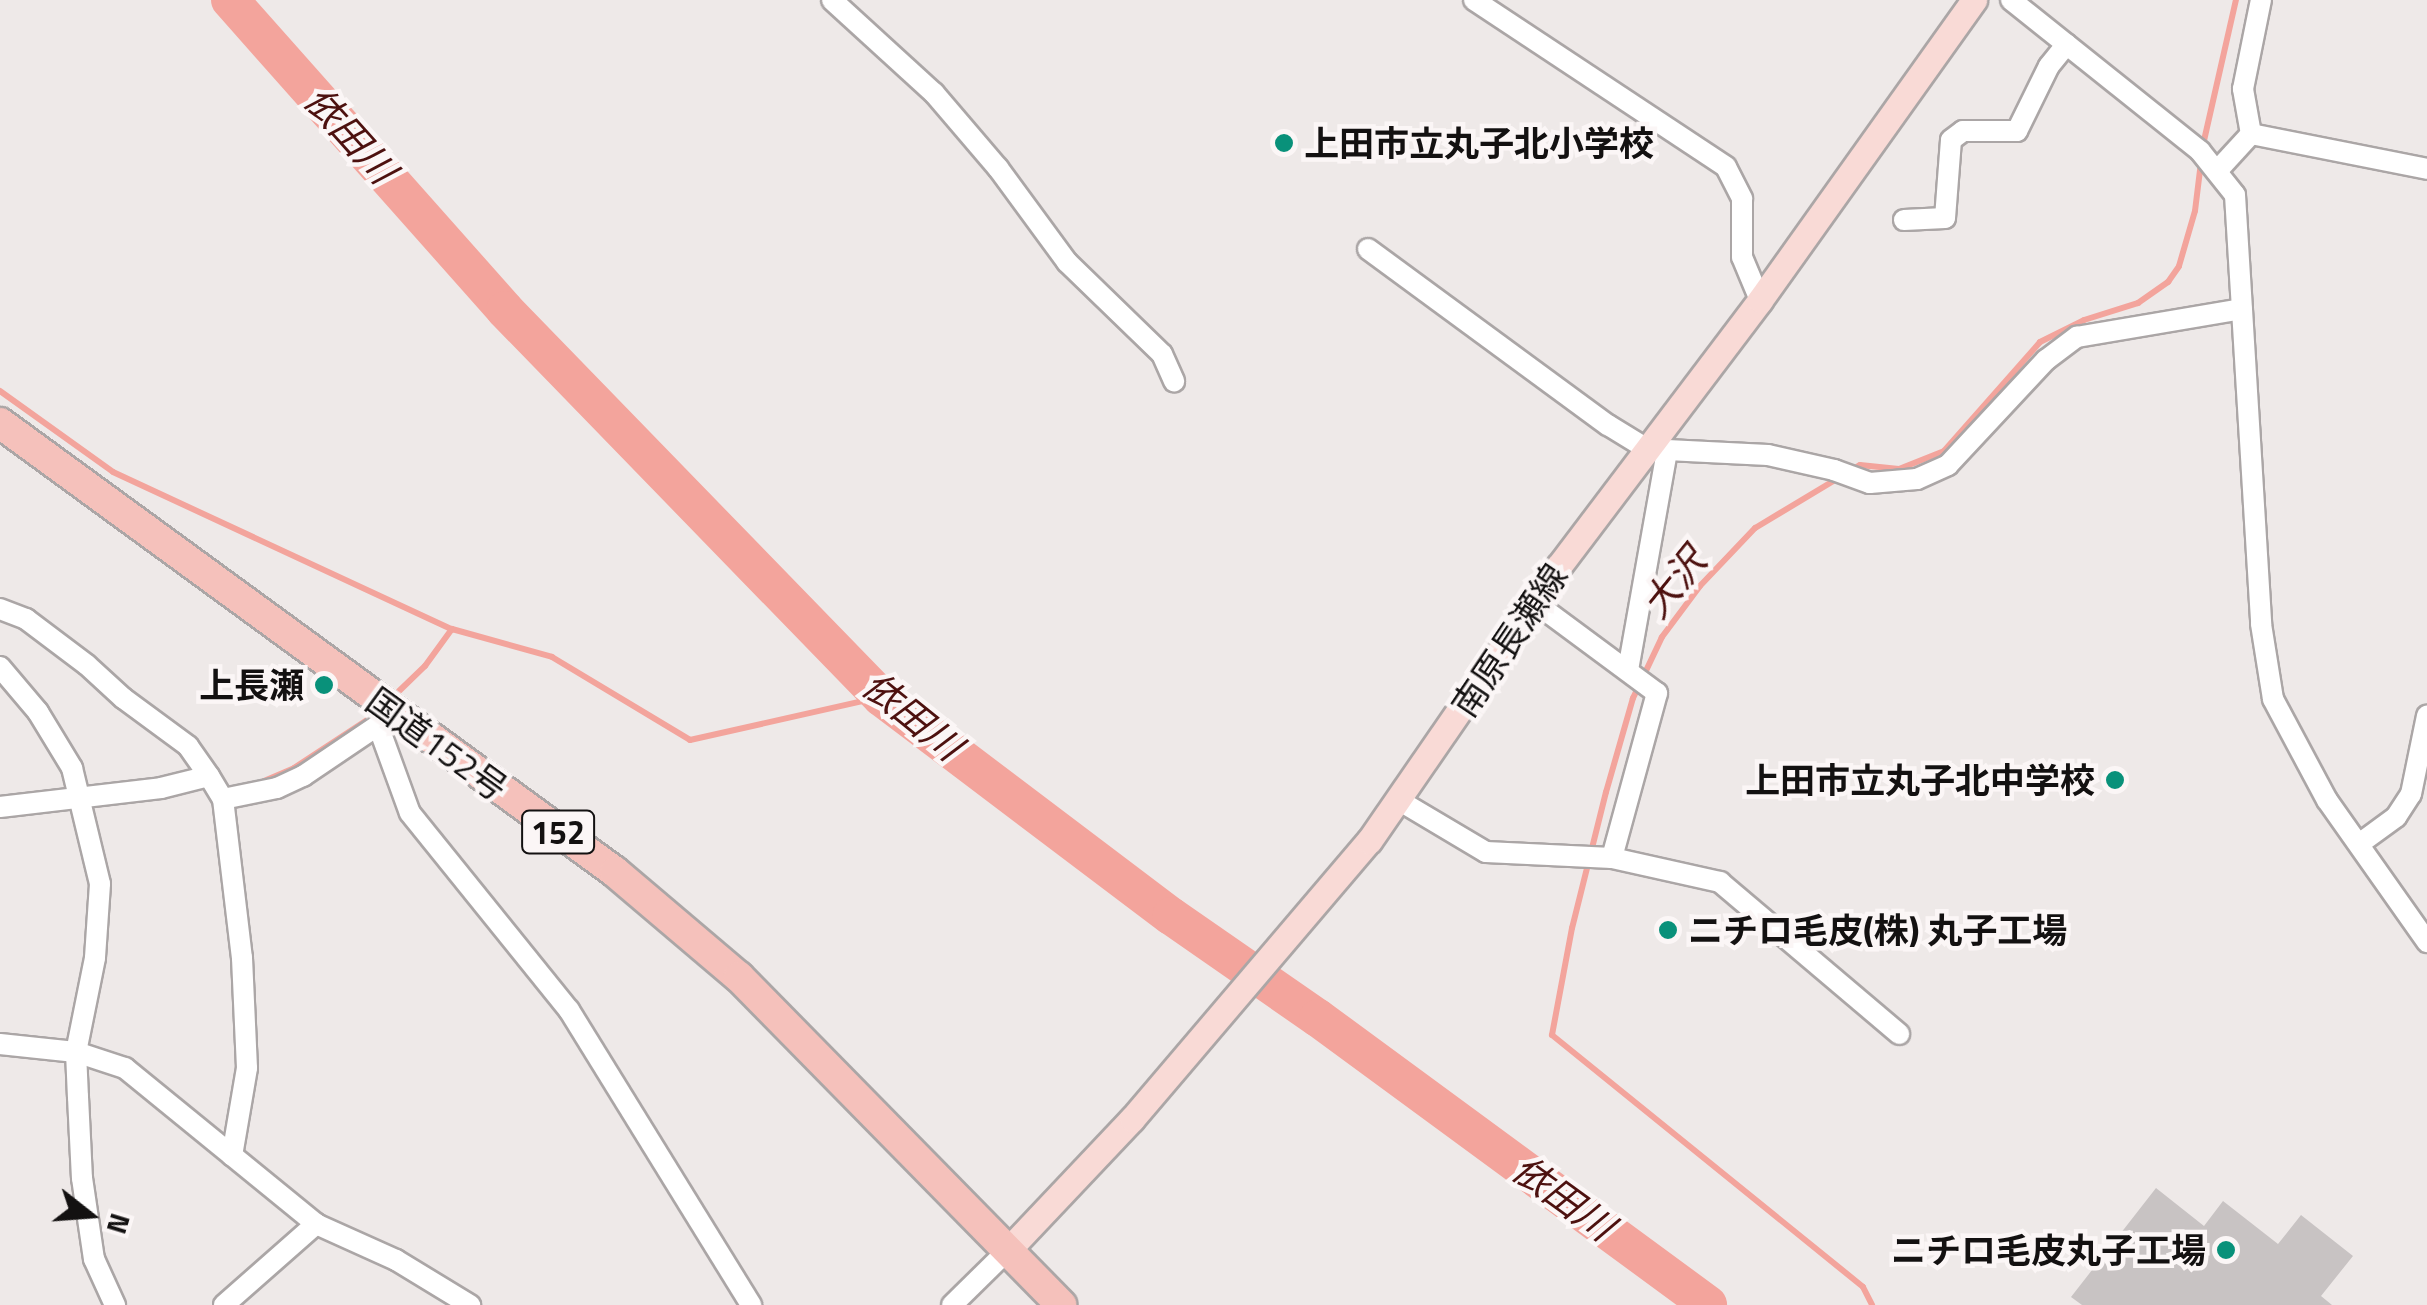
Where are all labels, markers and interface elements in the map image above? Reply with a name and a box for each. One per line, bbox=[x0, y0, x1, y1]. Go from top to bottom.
water label: 依田川 bbox=[295, 77, 405, 193]
place label: 上田市立丸子北小学校 bbox=[1304, 122, 1654, 164]
marker: 上田市立丸子北小学校 bbox=[1273, 132, 1295, 154]
water label: 大沢 bbox=[1632, 539, 1716, 627]
street label: 南原長瀬線 bbox=[1443, 556, 1575, 724]
water label: 依田川 bbox=[853, 662, 971, 770]
place label: 上長瀬 bbox=[199, 664, 304, 706]
marker: 上長瀬 bbox=[313, 674, 335, 696]
street label: 国道152号 bbox=[358, 679, 516, 809]
place label: 上田市立丸子北中学校 bbox=[1745, 759, 2095, 801]
marker: 上田市立丸子北中学校 bbox=[2104, 769, 2126, 791]
road number: 152 bbox=[520, 805, 596, 859]
place label: ニチロ毛皮(株) 丸子工場 bbox=[1688, 909, 2067, 951]
marker: ニチロ毛皮(株) 丸子工場 bbox=[1657, 919, 1679, 941]
water label: 依田川 bbox=[1503, 1146, 1623, 1250]
north arrow bbox=[40, 1165, 140, 1265]
text: N bbox=[96, 1208, 143, 1239]
place label: ニチロ毛皮丸子工場 bbox=[1891, 1229, 2206, 1271]
marker: ニチロ毛皮丸子工場 bbox=[2215, 1239, 2237, 1261]

